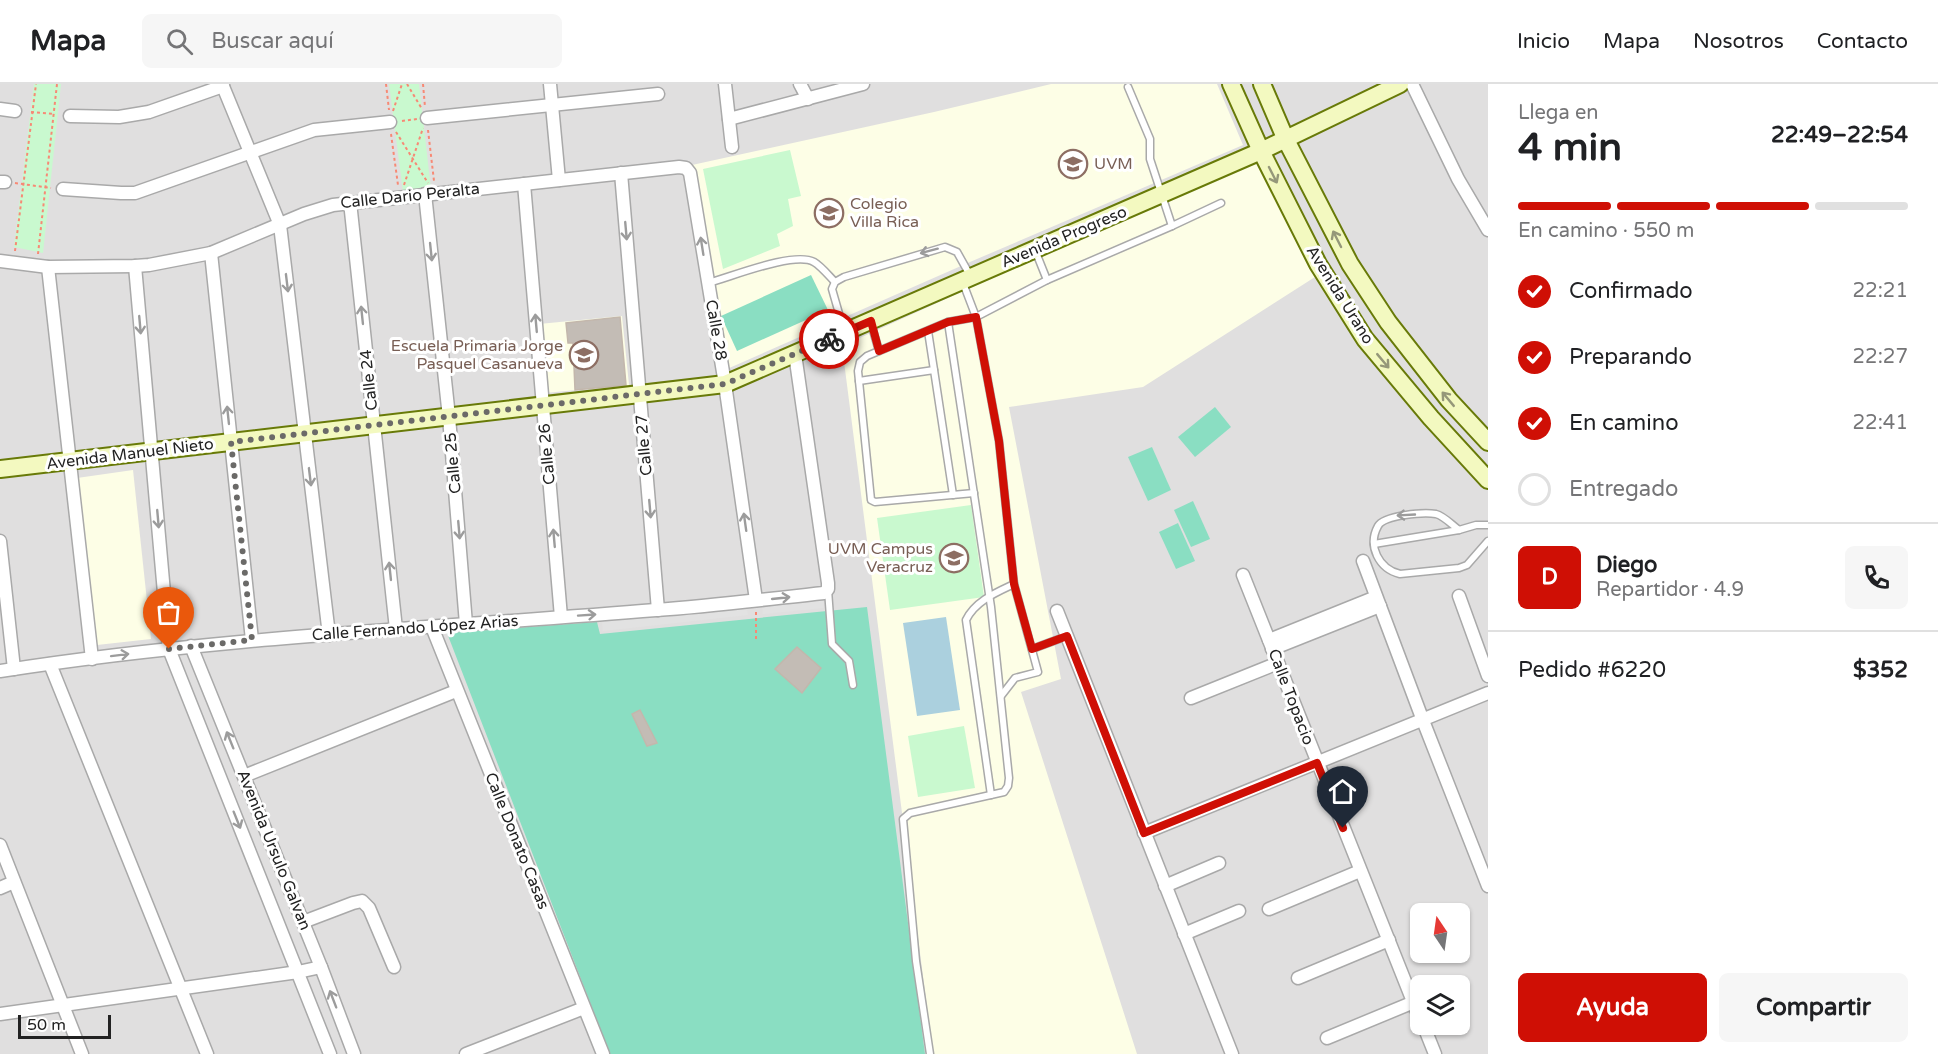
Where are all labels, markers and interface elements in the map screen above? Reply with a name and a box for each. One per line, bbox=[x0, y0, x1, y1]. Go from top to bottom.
search box bbox=[142, 14, 562, 68]
text: Mapa bbox=[30, 24, 106, 58]
icon: search bbox=[163, 25, 196, 58]
text: Buscar aquí bbox=[211, 28, 334, 54]
text: Inicio bbox=[1517, 29, 1570, 54]
text: Mapa bbox=[1603, 29, 1660, 54]
text: Nosotros bbox=[1693, 29, 1784, 54]
text: Contacto bbox=[1817, 29, 1908, 54]
text: Llega en bbox=[1518, 101, 1598, 125]
text: 22:49–22:54 bbox=[1771, 122, 1908, 148]
text: 4 min bbox=[1518, 124, 1622, 171]
school or university icon: UVM bbox=[1057, 148, 1089, 180]
place label: UVM bbox=[1094, 154, 1133, 174]
one-way arrow bbox=[1268, 166, 1279, 184]
street label: Calle Dario Peralta bbox=[339, 179, 481, 213]
place label: Colegio Villa Rica bbox=[850, 194, 919, 232]
school or university icon: Colegio Villa Rica bbox=[813, 197, 845, 229]
street label: Avenida Progreso bbox=[998, 202, 1130, 272]
text: En camino · 550 m bbox=[1518, 219, 1694, 243]
one-way arrow bbox=[621, 221, 632, 241]
one-way arrow bbox=[1331, 231, 1342, 249]
one-way arrow bbox=[696, 237, 707, 256]
one-way arrow bbox=[426, 242, 437, 262]
street label: Avenida Urano bbox=[1302, 242, 1378, 348]
one-way arrow bbox=[920, 246, 939, 258]
one-way arrow bbox=[282, 273, 293, 292]
icon: check bbox=[1518, 275, 1551, 308]
text: Confirmado bbox=[1569, 278, 1693, 304]
text: 22:21 bbox=[1853, 279, 1908, 303]
street label: Calle 28 bbox=[701, 298, 731, 362]
one-way arrow bbox=[356, 305, 367, 325]
courier bbox=[799, 309, 859, 369]
one-way arrow bbox=[530, 313, 541, 333]
one-way arrow bbox=[135, 314, 146, 334]
icon: bike bbox=[813, 323, 846, 356]
place label: Escuela Primaria Jorge Pasquel Casanueva bbox=[391, 336, 563, 374]
school or university icon: Escuela Primaria Jorge Pasquel Casanueva bbox=[568, 339, 600, 371]
icon: check bbox=[1518, 341, 1551, 374]
text: Preparando bbox=[1569, 344, 1692, 370]
text: 22:27 bbox=[1853, 345, 1908, 369]
street label: Calle 24 bbox=[356, 348, 382, 412]
one-way arrow bbox=[1376, 353, 1390, 368]
one-way arrow bbox=[1442, 391, 1455, 407]
one-way arrow bbox=[222, 405, 233, 425]
icon: check bbox=[1518, 407, 1551, 440]
text: En camino bbox=[1569, 410, 1679, 436]
text: 22:41 bbox=[1853, 411, 1908, 435]
street label: Calle 27 bbox=[631, 414, 657, 476]
street label: Calle 26 bbox=[534, 423, 560, 485]
street label: Calle 25 bbox=[440, 432, 466, 494]
street label: Avenida Manuel Nieto bbox=[45, 434, 215, 474]
one-way arrow bbox=[305, 466, 316, 486]
text: Entregado bbox=[1569, 476, 1678, 502]
one-way arrow bbox=[644, 499, 655, 519]
one-way arrow bbox=[153, 508, 164, 528]
one-way arrow bbox=[1396, 510, 1416, 521]
one-way arrow bbox=[739, 512, 750, 532]
one-way arrow bbox=[453, 519, 464, 539]
one-way arrow bbox=[548, 528, 559, 548]
place label: UVM Campus Veracruz bbox=[828, 539, 933, 577]
school or university icon: UVM Campus Veracruz bbox=[938, 542, 970, 574]
button: phone bbox=[1845, 546, 1908, 609]
text: Diego bbox=[1596, 552, 1658, 578]
one-way arrow bbox=[384, 562, 395, 582]
text: D bbox=[1541, 564, 1558, 590]
text: Repartidor · 4.9 bbox=[1596, 578, 1744, 602]
pin bbox=[143, 587, 194, 649]
one-way arrow bbox=[770, 592, 790, 603]
icon: bag bbox=[152, 596, 185, 629]
one-way arrow bbox=[576, 610, 596, 621]
street label: Calle Fernando López Arias bbox=[311, 611, 519, 645]
street label: Calle Topacio bbox=[1264, 646, 1318, 748]
one-way arrow bbox=[110, 649, 130, 660]
text: Pedido #6220 bbox=[1518, 657, 1666, 683]
text: $352 bbox=[1853, 657, 1908, 683]
one-way arrow bbox=[224, 732, 235, 750]
pin bbox=[1317, 766, 1368, 828]
street label: Avenida Ursulo Galvan bbox=[233, 767, 315, 933]
street label: Calle Donato Casas bbox=[480, 770, 554, 912]
icon: home bbox=[1326, 775, 1359, 808]
one-way arrow bbox=[233, 811, 244, 829]
north arrow bbox=[1410, 903, 1470, 963]
map controls bbox=[1410, 903, 1470, 1035]
button: Ayuda bbox=[1518, 973, 1707, 1042]
button: Compartir bbox=[1719, 973, 1908, 1042]
button: layers bbox=[1410, 975, 1470, 1035]
one-way arrow bbox=[327, 991, 338, 1009]
scale bar bbox=[18, 1012, 111, 1040]
text: 50 m bbox=[27, 1015, 66, 1035]

